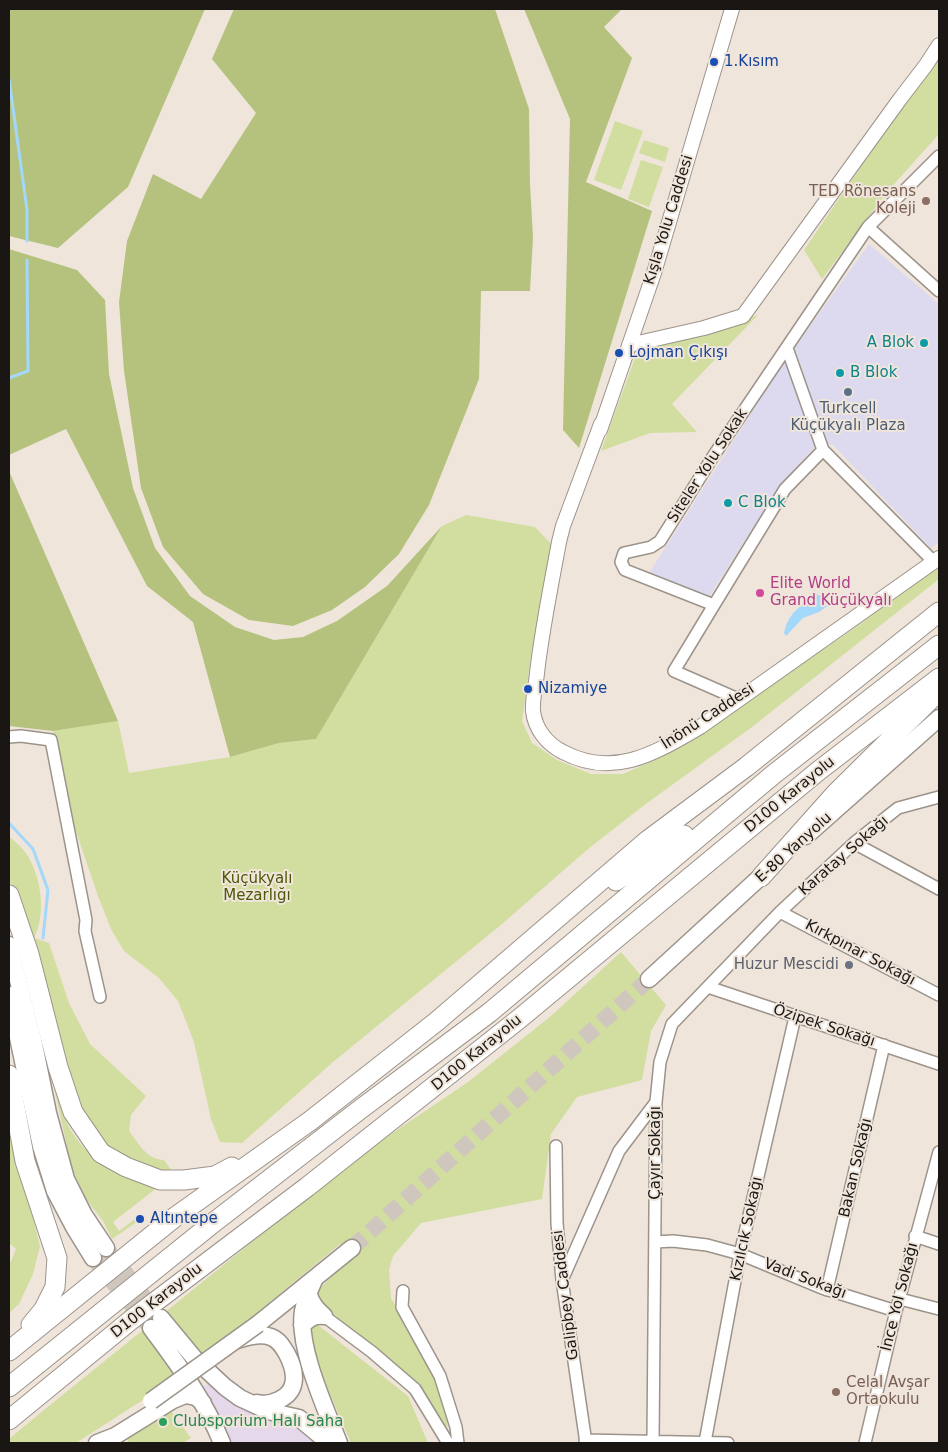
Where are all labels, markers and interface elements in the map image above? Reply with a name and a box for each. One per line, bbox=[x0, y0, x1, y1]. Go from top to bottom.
place label: 1.Kısım bbox=[724, 53, 779, 71]
marker: 1.Kısım bbox=[708, 56, 720, 68]
street label: Kışla Yolu Caddesi bbox=[641, 153, 697, 287]
place label: TED Rönesans Koleji bbox=[809, 183, 916, 218]
marker: TED Rönesans Koleji bbox=[920, 195, 932, 207]
place label: A Blok bbox=[867, 334, 914, 352]
marker: A Blok bbox=[918, 337, 930, 349]
place label: Lojman Çıkışı bbox=[629, 344, 728, 362]
marker: Lojman Çıkışı bbox=[613, 347, 625, 359]
place label: B Blok bbox=[850, 364, 897, 382]
marker: B Blok bbox=[834, 367, 846, 379]
marker: Turkcell Küçükyalı Plaza bbox=[842, 386, 854, 398]
place label: Turkcell Küçükyalı Plaza bbox=[790, 400, 906, 435]
street label: Siteler Yolu Sokak bbox=[664, 405, 752, 527]
place label: C Blok bbox=[738, 494, 786, 512]
marker: C Blok bbox=[722, 497, 734, 509]
place label: Elite World Grand Küçükyalı bbox=[770, 575, 892, 610]
marker: Elite World Grand Küçükyalı bbox=[754, 587, 766, 599]
place label: Nizamiye bbox=[538, 680, 607, 698]
street label: İnönü Caddesi bbox=[658, 680, 758, 754]
marker: Nizamiye bbox=[522, 683, 534, 695]
street label: D100 Karayolu bbox=[741, 753, 839, 837]
street label: E-80 Yanyolu bbox=[752, 809, 836, 887]
street label: Karatay Sokağı bbox=[796, 812, 892, 900]
park label: Küçükyalı Mezarlığı bbox=[222, 870, 292, 905]
street label: Kırkpınar Sokağı bbox=[802, 916, 918, 990]
place label: Huzur Mescidi bbox=[734, 956, 839, 974]
marker: Huzur Mescidi bbox=[843, 959, 855, 971]
street label: Özipek Sokağı bbox=[771, 1001, 877, 1051]
street label: D100 Karayolu bbox=[428, 1011, 526, 1095]
street label: Çayır Sokağı bbox=[647, 1106, 665, 1200]
street label: Bakan Sokağı bbox=[836, 1117, 876, 1219]
street label: Kızılcık Sokağı bbox=[727, 1175, 767, 1283]
place label: Altıntepe bbox=[150, 1210, 218, 1228]
marker: Altıntepe bbox=[134, 1213, 146, 1225]
street label: Galipbey Caddesi bbox=[549, 1229, 583, 1361]
street label: İnce Yol Sokağı bbox=[878, 1241, 922, 1353]
street label: Vadi Sokağı bbox=[761, 1255, 849, 1303]
street label: D100 Karayolu bbox=[108, 1260, 206, 1342]
place label: Celal Avşar Ortaokulu bbox=[846, 1374, 929, 1409]
marker: Celal Avşar Ortaokulu bbox=[830, 1386, 842, 1398]
place label: Clubsporium Halı Saha bbox=[173, 1413, 343, 1431]
marker: Clubsporium Halı Saha bbox=[157, 1416, 169, 1428]

